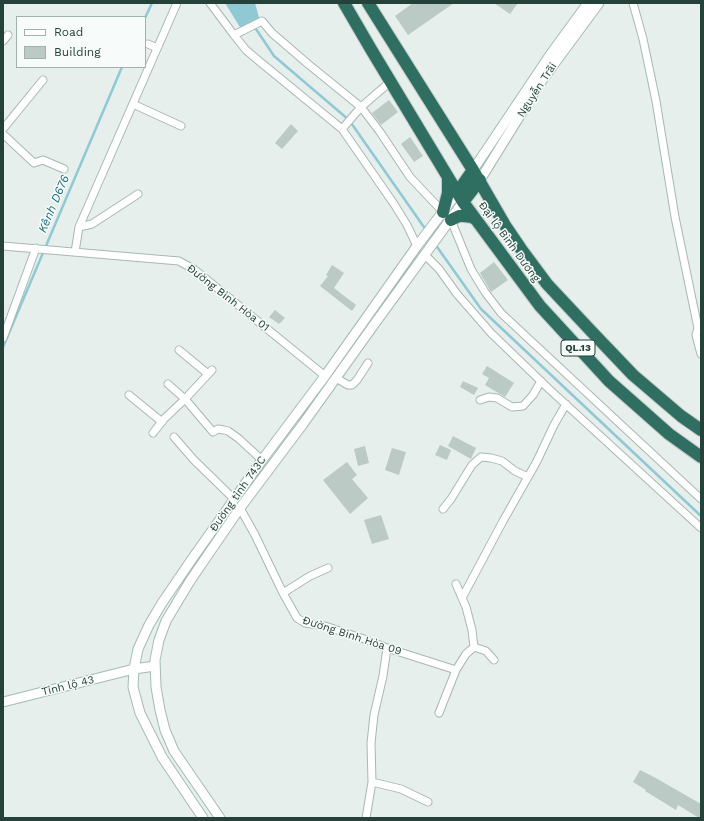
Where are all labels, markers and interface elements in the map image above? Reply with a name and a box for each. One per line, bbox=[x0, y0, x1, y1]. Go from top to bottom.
legend bbox=[16, 16, 146, 68]
text: Road bbox=[54, 25, 83, 39]
text: Building bbox=[54, 45, 101, 59]
street label: Nguyễn Trãi bbox=[514, 60, 560, 120]
water label: Kênh D676 bbox=[35, 173, 73, 235]
street label: Đại lộ Bình Dương bbox=[475, 199, 543, 285]
street label: Đường Bình Hòa 01 bbox=[184, 262, 272, 334]
road number: QL.13 bbox=[561, 340, 595, 356]
street label: Đường tỉnh 743C bbox=[207, 454, 269, 534]
street label: Đường Bình Hòa 09 bbox=[301, 614, 403, 658]
street label: Tỉnh lộ 43 bbox=[40, 673, 96, 699]

